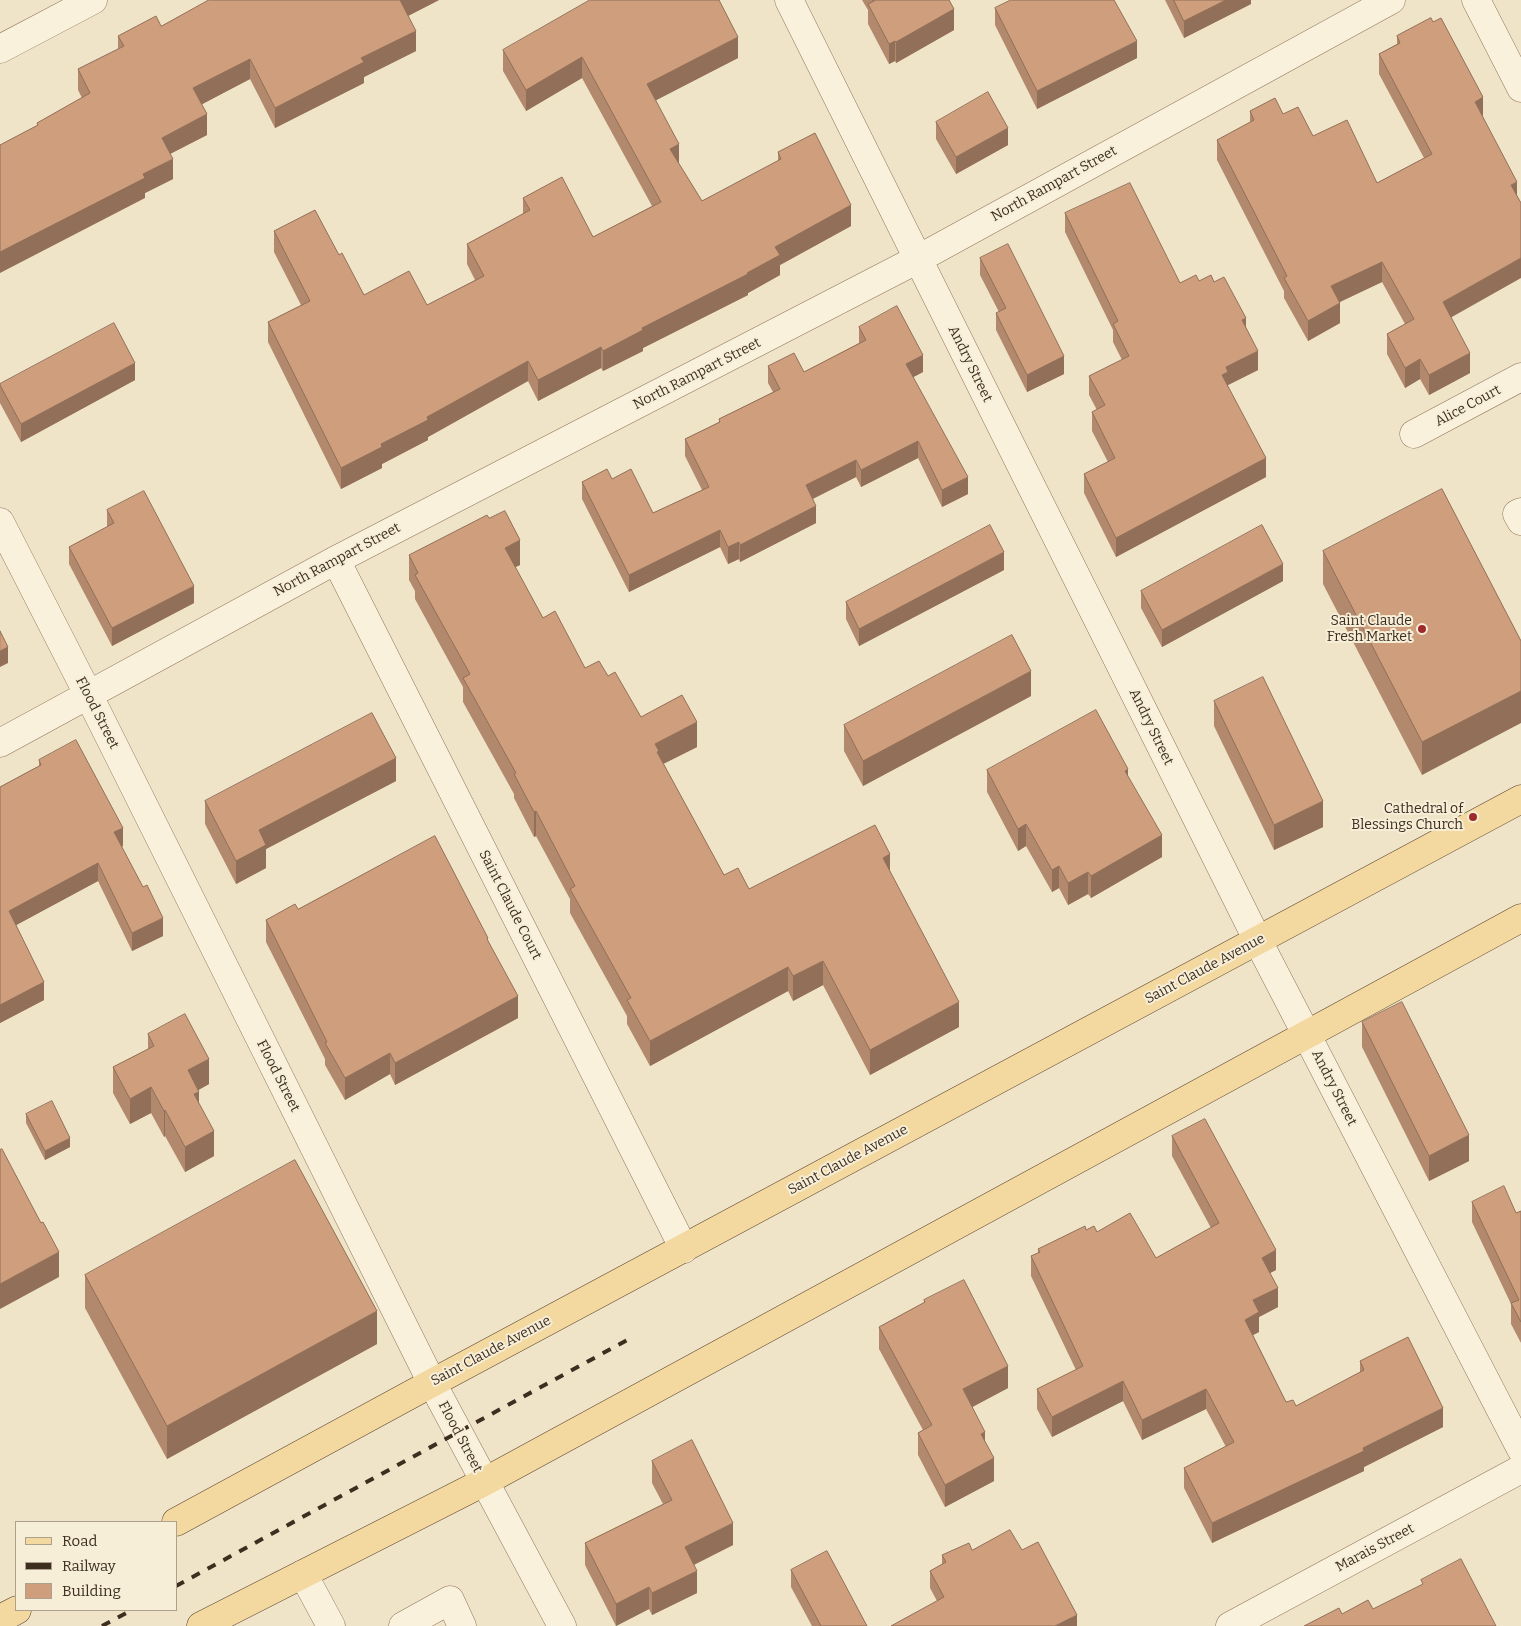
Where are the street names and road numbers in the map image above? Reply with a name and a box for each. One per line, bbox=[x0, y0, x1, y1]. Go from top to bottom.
street label: North Rampart Street bbox=[988, 142, 1120, 226]
street label: Andry Street bbox=[944, 323, 996, 405]
street label: North Rampart Street bbox=[630, 334, 764, 414]
street label: Alice Court bbox=[1432, 382, 1504, 430]
street label: North Rampart Street bbox=[271, 519, 403, 601]
street label: Flood Street bbox=[72, 674, 122, 752]
street label: Andry Street bbox=[1125, 686, 1177, 768]
street label: Saint Claude Court bbox=[475, 847, 545, 963]
street label: Saint Claude Avenue bbox=[1142, 930, 1268, 1008]
street label: Flood Street bbox=[253, 1037, 303, 1115]
street label: Andry Street bbox=[1308, 1047, 1360, 1129]
street label: Saint Claude Avenue bbox=[785, 1121, 911, 1199]
street label: Saint Claude Avenue bbox=[428, 1312, 554, 1390]
street label: Flood Street bbox=[434, 1398, 486, 1476]
street label: Marais Street bbox=[1333, 1520, 1417, 1576]

